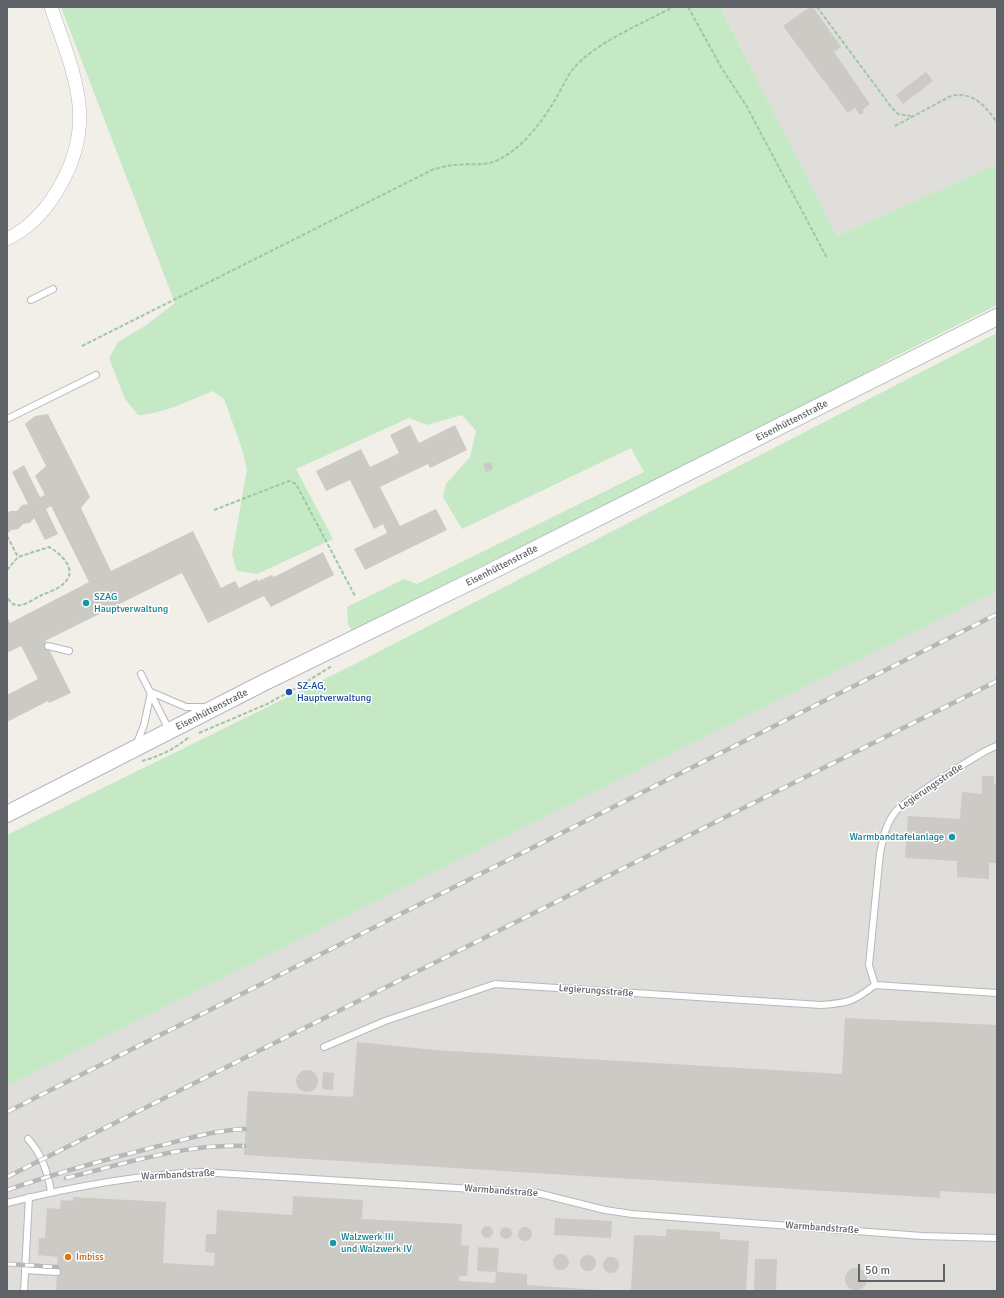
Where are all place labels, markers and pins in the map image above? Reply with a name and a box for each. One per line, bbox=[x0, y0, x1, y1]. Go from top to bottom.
place label: SZAG Hauptverwaltung bbox=[94, 591, 168, 614]
marker: SZAG Hauptverwaltung bbox=[81, 598, 91, 608]
place label: SZ-AG, Hauptverwaltung bbox=[297, 680, 371, 704]
marker: SZ-AG, Hauptverwaltung bbox=[284, 687, 294, 697]
place label: Warmbandtafelanlage bbox=[849, 831, 944, 843]
marker: Warmbandtafelanlage bbox=[947, 832, 957, 842]
place label: Walzwerk III und Walzwerk IV bbox=[341, 1231, 412, 1254]
marker: Walzwerk III und Walzwerk IV bbox=[328, 1238, 338, 1248]
place label: Imbiss bbox=[76, 1251, 104, 1263]
marker: Imbiss bbox=[63, 1252, 73, 1262]

